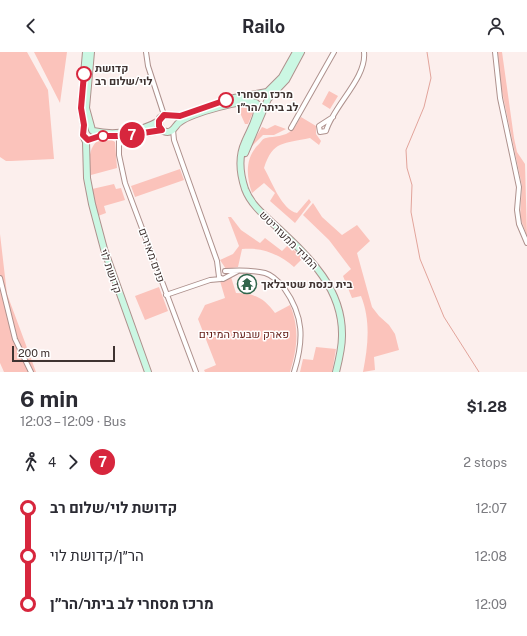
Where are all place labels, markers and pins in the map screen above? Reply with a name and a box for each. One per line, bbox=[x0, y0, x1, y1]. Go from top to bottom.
place label: קדושת לוי/שלום רב bbox=[95, 62, 152, 87]
marker: קדושת לוי/שלום רב bbox=[76, 66, 92, 82]
place label: מרכז מסחרי לב ביתר/הר״ן bbox=[237, 88, 299, 113]
marker: מרכז מסחרי לב ביתר/הר״ן bbox=[218, 92, 234, 108]
unlabelled marker bbox=[97, 130, 109, 142]
temple icon: בית כנסת שטיבלאך bbox=[236, 273, 258, 295]
place label: בית כנסת שטיבלאך bbox=[261, 278, 353, 290]

